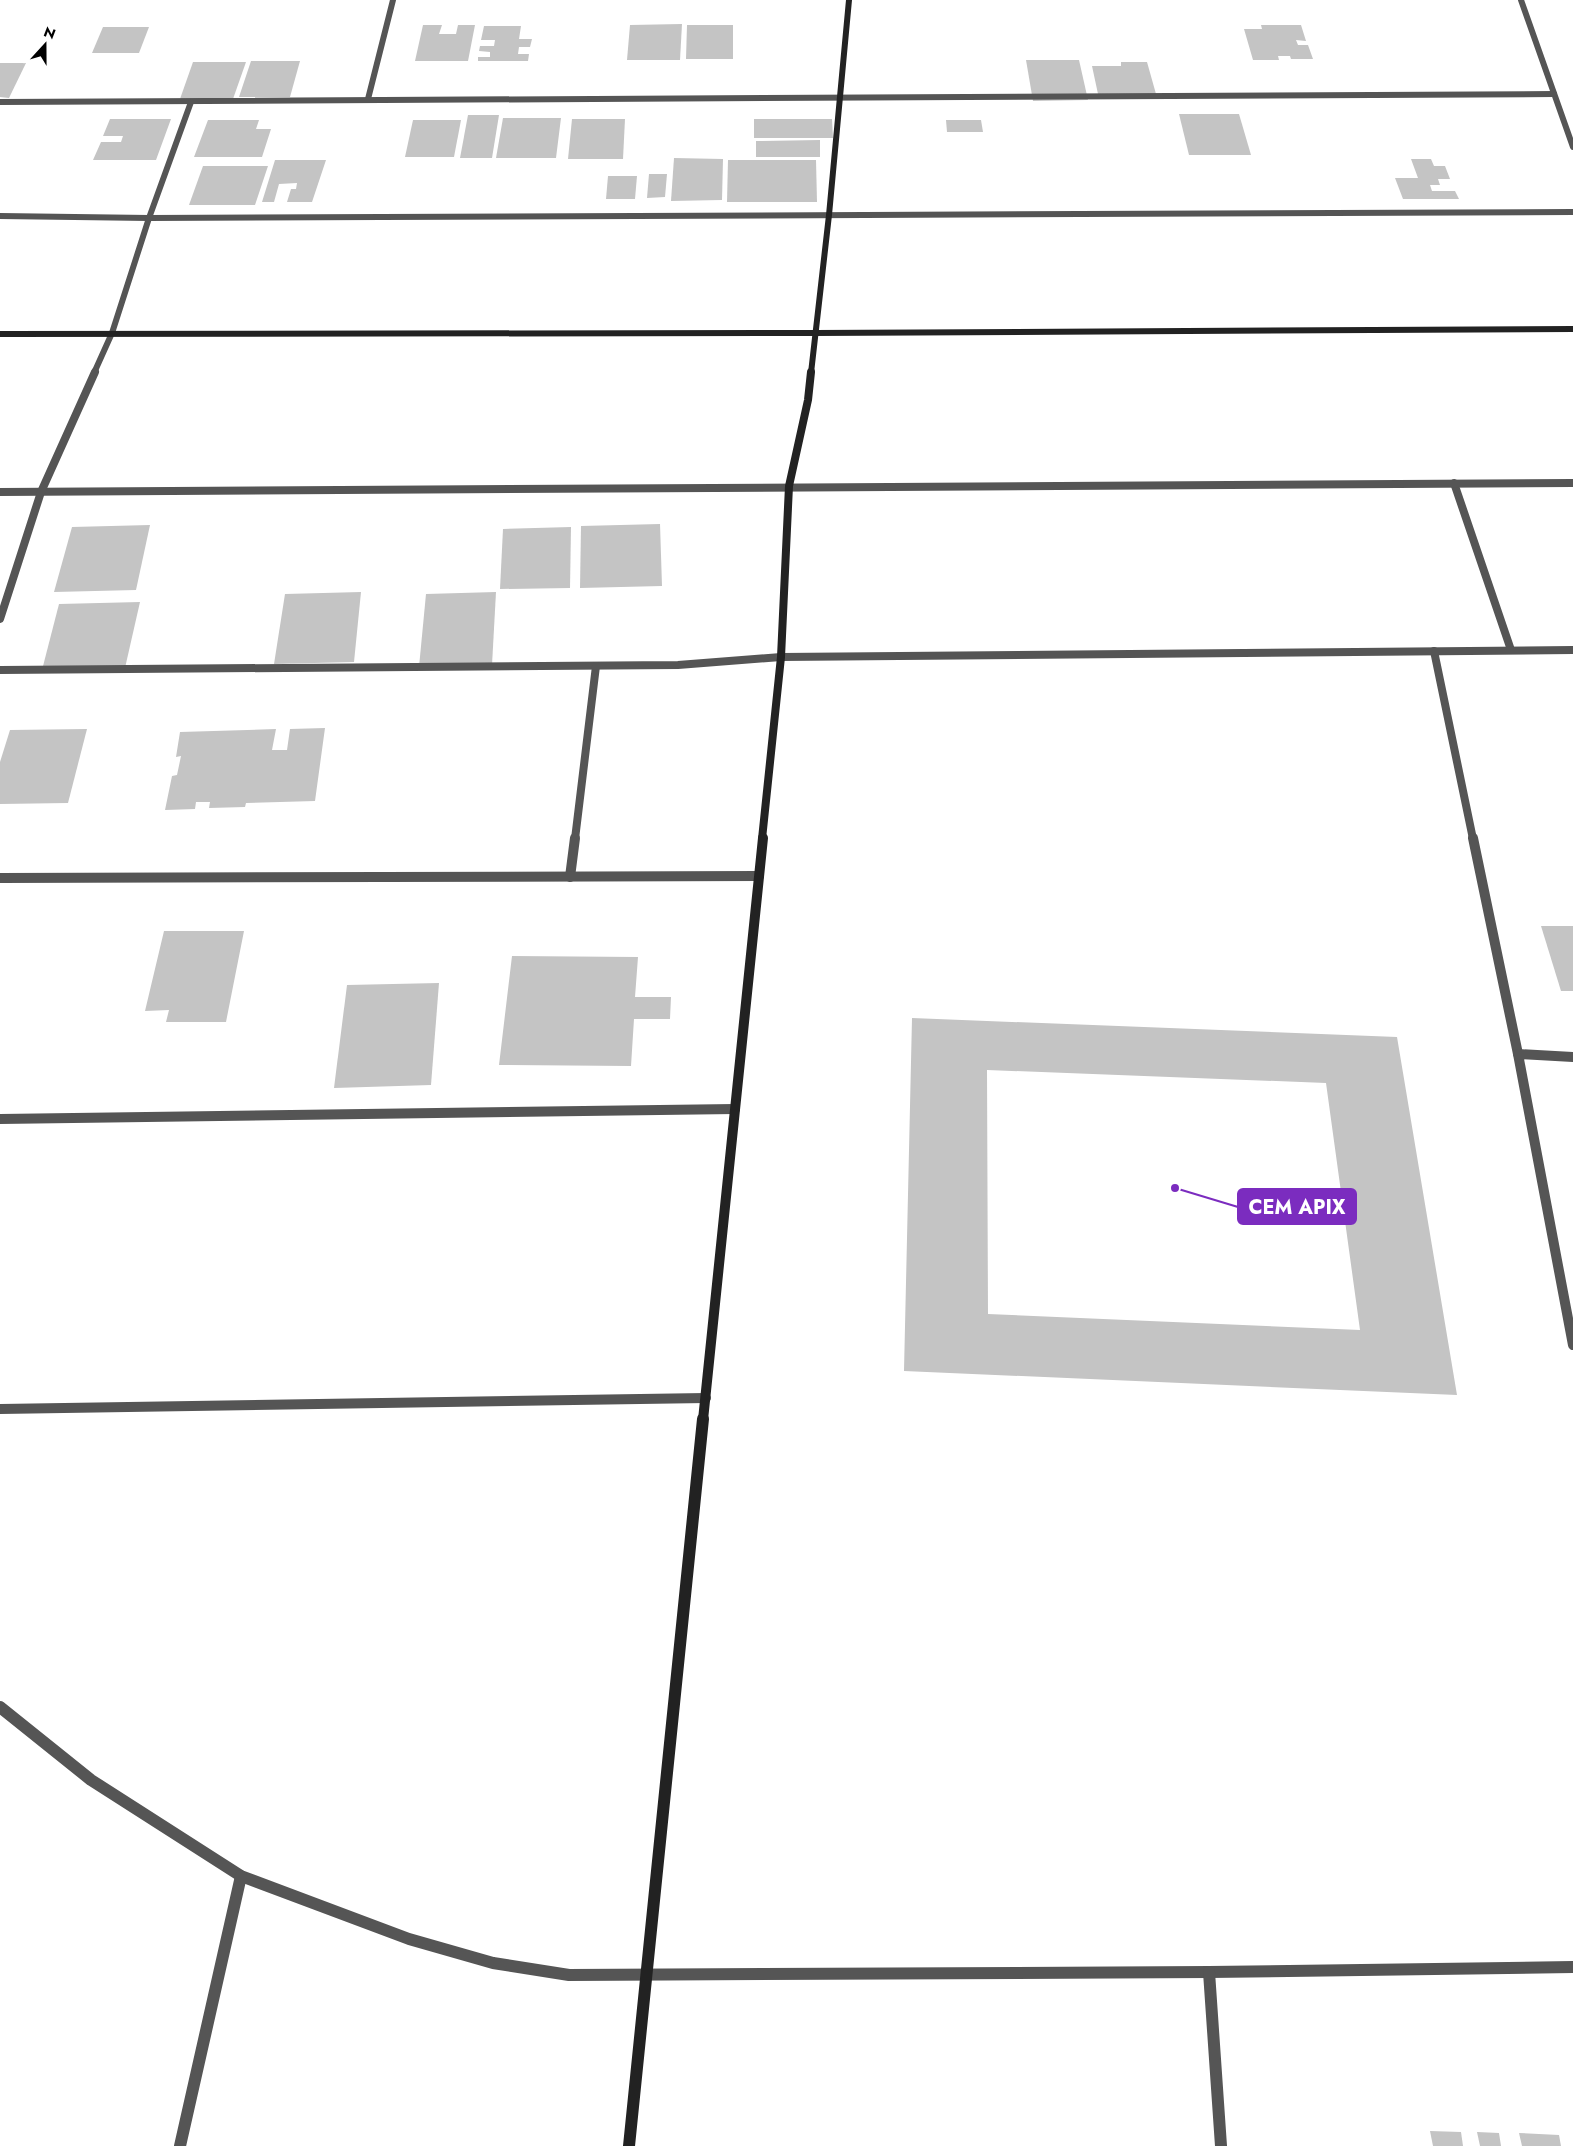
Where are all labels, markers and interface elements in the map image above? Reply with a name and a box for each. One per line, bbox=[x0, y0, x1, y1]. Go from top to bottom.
north arrow bbox=[20, 20, 70, 70]
text: N bbox=[41, 22, 58, 44]
callout: CEM APIX bbox=[1238, 1189, 1356, 1224]
text: CEM APIX bbox=[1248, 1193, 1346, 1222]

